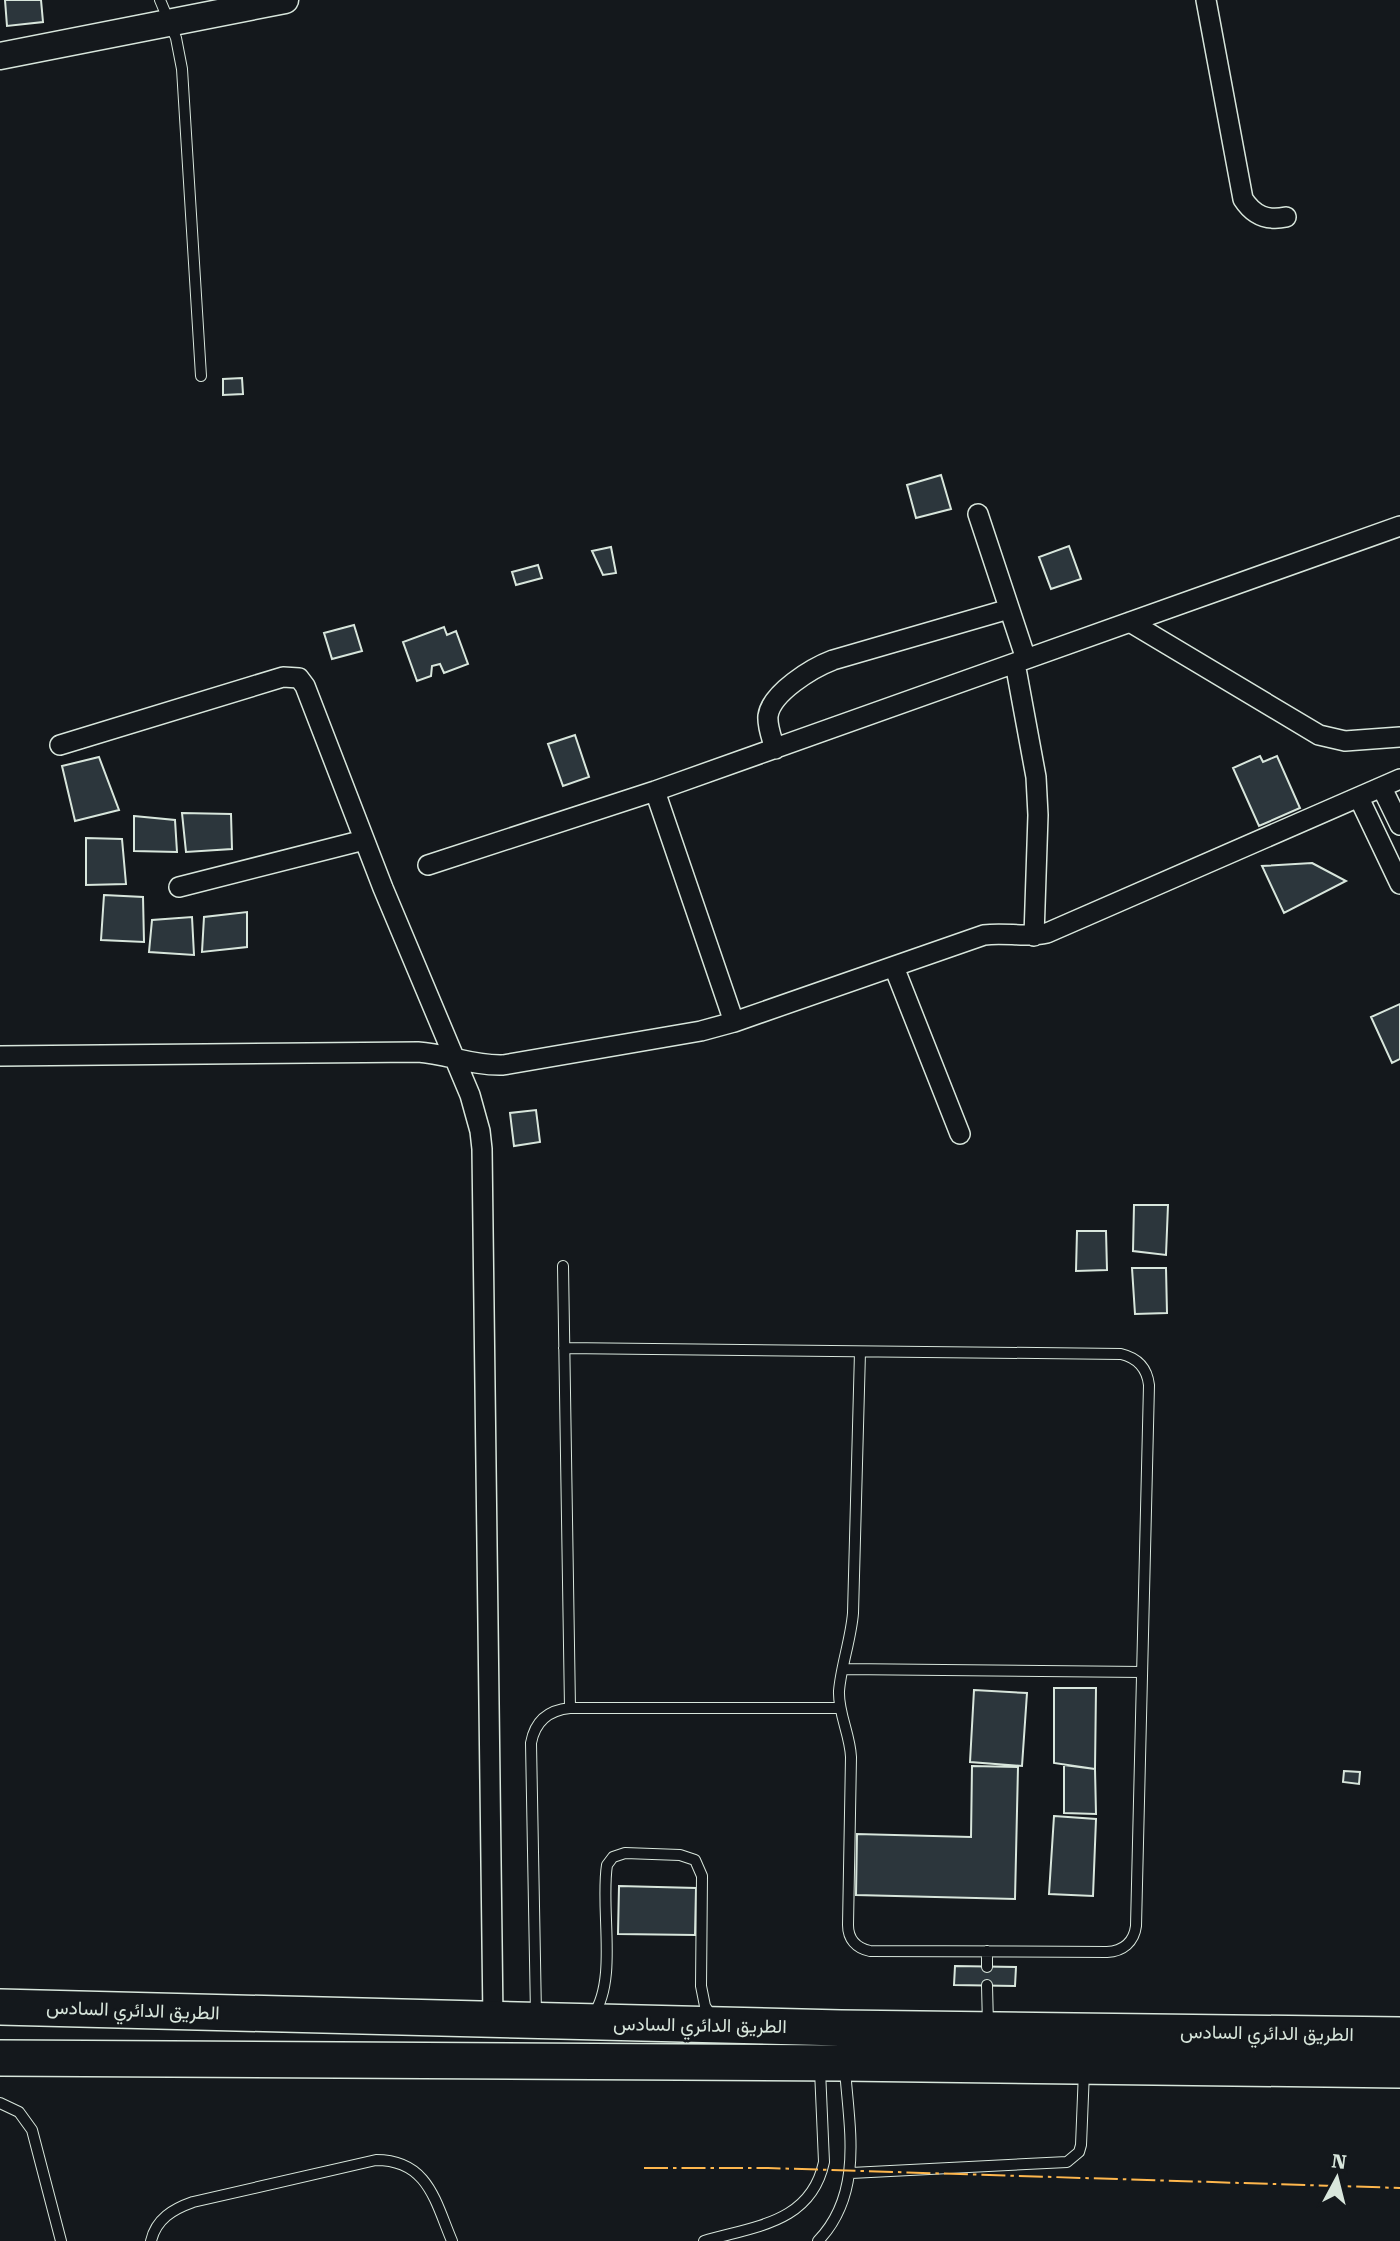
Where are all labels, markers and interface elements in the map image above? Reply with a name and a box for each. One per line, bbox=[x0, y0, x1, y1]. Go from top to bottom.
street label: الطريق الدائري السادس bbox=[46, 1995, 220, 2029]
street label: الطريق الدائري السادس bbox=[613, 2012, 787, 2042]
street label: الطريق الدائري السادس bbox=[1180, 2020, 1354, 2050]
north arrow bbox=[1302, 2143, 1372, 2213]
text: N bbox=[1330, 2149, 1348, 2174]

